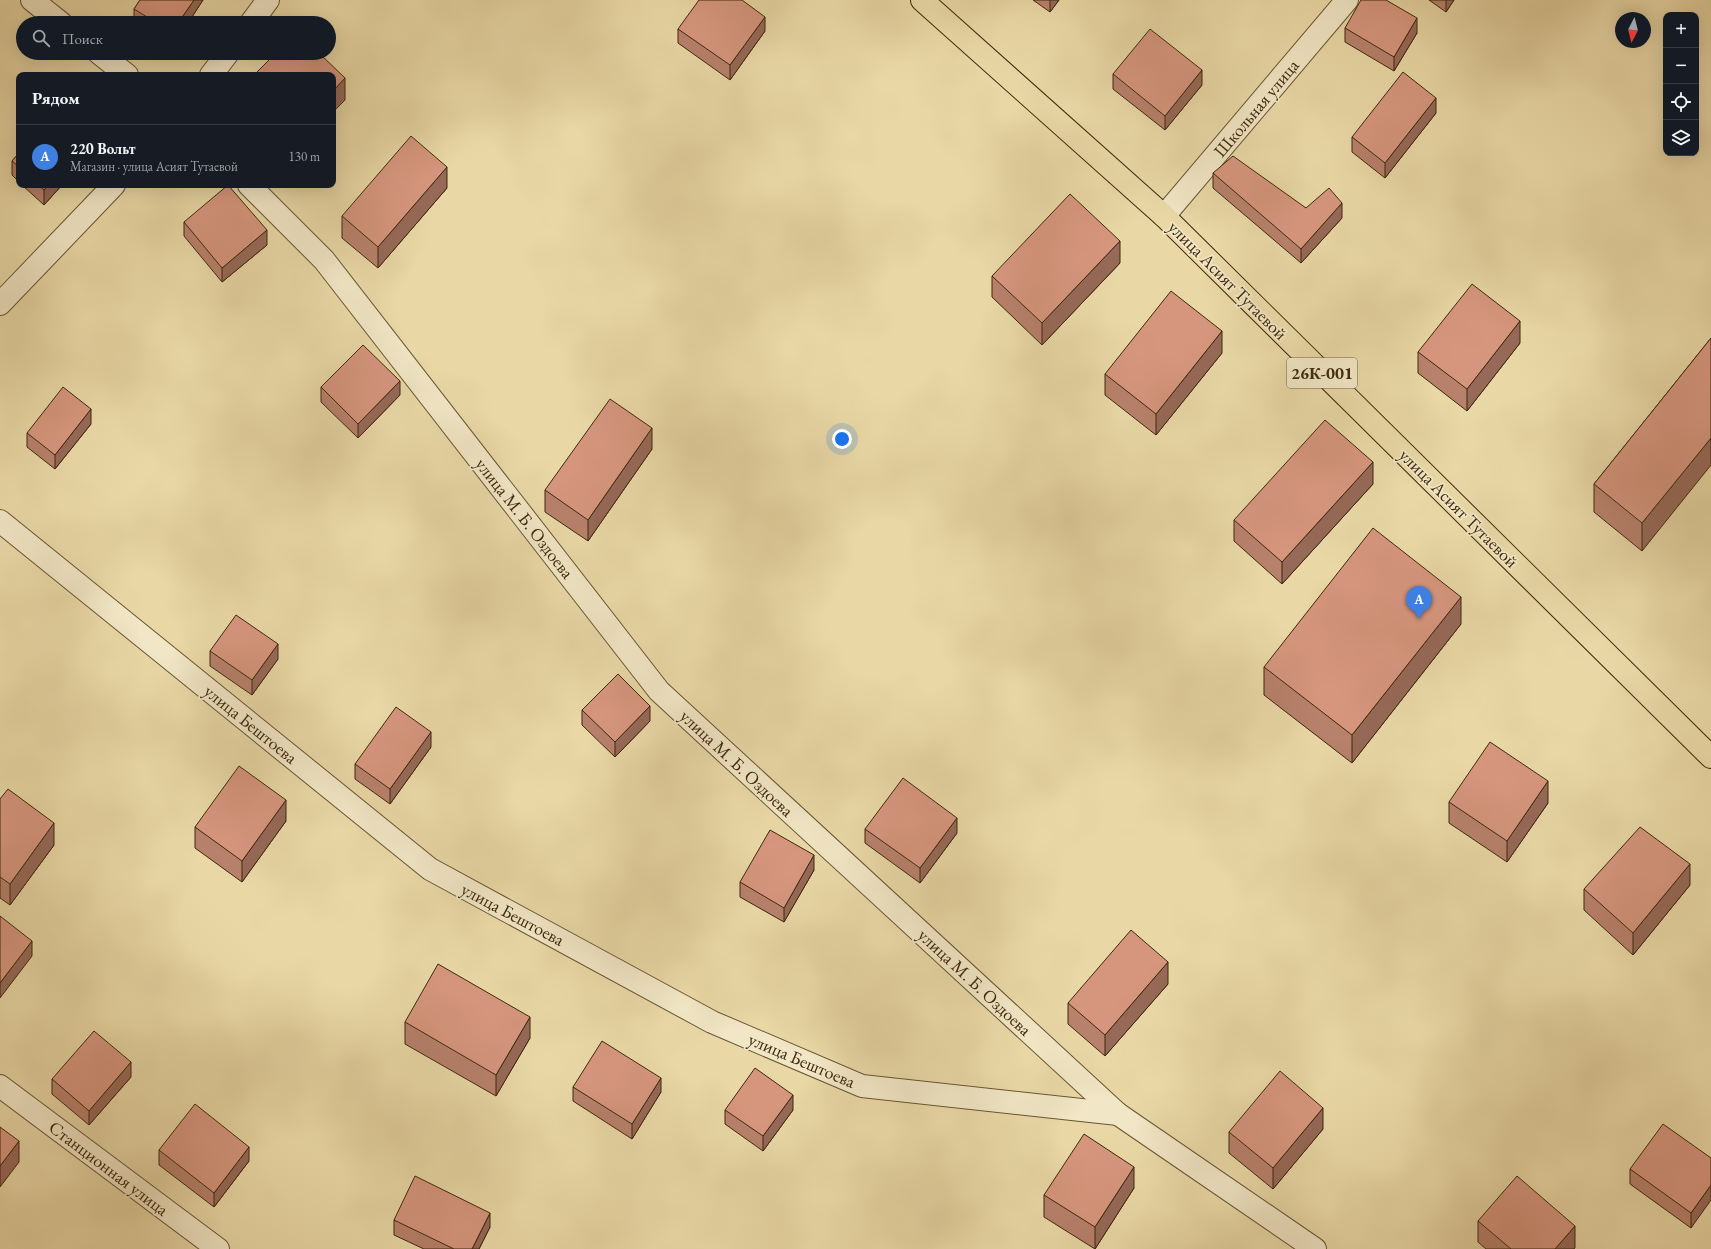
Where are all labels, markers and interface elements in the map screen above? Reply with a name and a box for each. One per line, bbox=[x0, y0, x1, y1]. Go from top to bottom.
north arrow bbox=[1615, 12, 1651, 48]
map controls bbox=[1663, 12, 1699, 156]
button: + bbox=[1663, 12, 1699, 48]
search box bbox=[16, 16, 336, 60]
icon: search bbox=[30, 27, 52, 49]
text: Поиск bbox=[62, 29, 103, 48]
button: − bbox=[1663, 48, 1699, 84]
street label: Школьная улица bbox=[1208, 54, 1304, 162]
button: locate bbox=[1663, 84, 1699, 120]
text: Рядом bbox=[32, 87, 80, 109]
button: layers bbox=[1663, 120, 1699, 156]
text: 220 Вольт bbox=[70, 139, 135, 158]
text: A bbox=[40, 148, 50, 165]
text: 130 m bbox=[289, 148, 320, 165]
text: Магазин · улица Асият Тутаевой bbox=[70, 158, 238, 175]
street label: улица Асият Тутаевой bbox=[1163, 215, 1293, 345]
road number: 26К-001 bbox=[1287, 358, 1357, 388]
your location bbox=[832, 429, 852, 449]
street label: улица Асият Тутаевой bbox=[1394, 443, 1524, 573]
street label: улица М. Б. Оздоева bbox=[471, 453, 580, 584]
pin: A bbox=[1406, 586, 1432, 619]
street label: улица Бештоева bbox=[200, 679, 303, 769]
street label: улица М. Б. Оздоева bbox=[675, 704, 799, 822]
street label: улица Бештоева bbox=[457, 877, 569, 951]
street label: улица М. Б. Оздоева bbox=[913, 923, 1037, 1041]
street label: улица Бештоева bbox=[745, 1027, 860, 1093]
street label: Станционная улица bbox=[45, 1115, 174, 1221]

